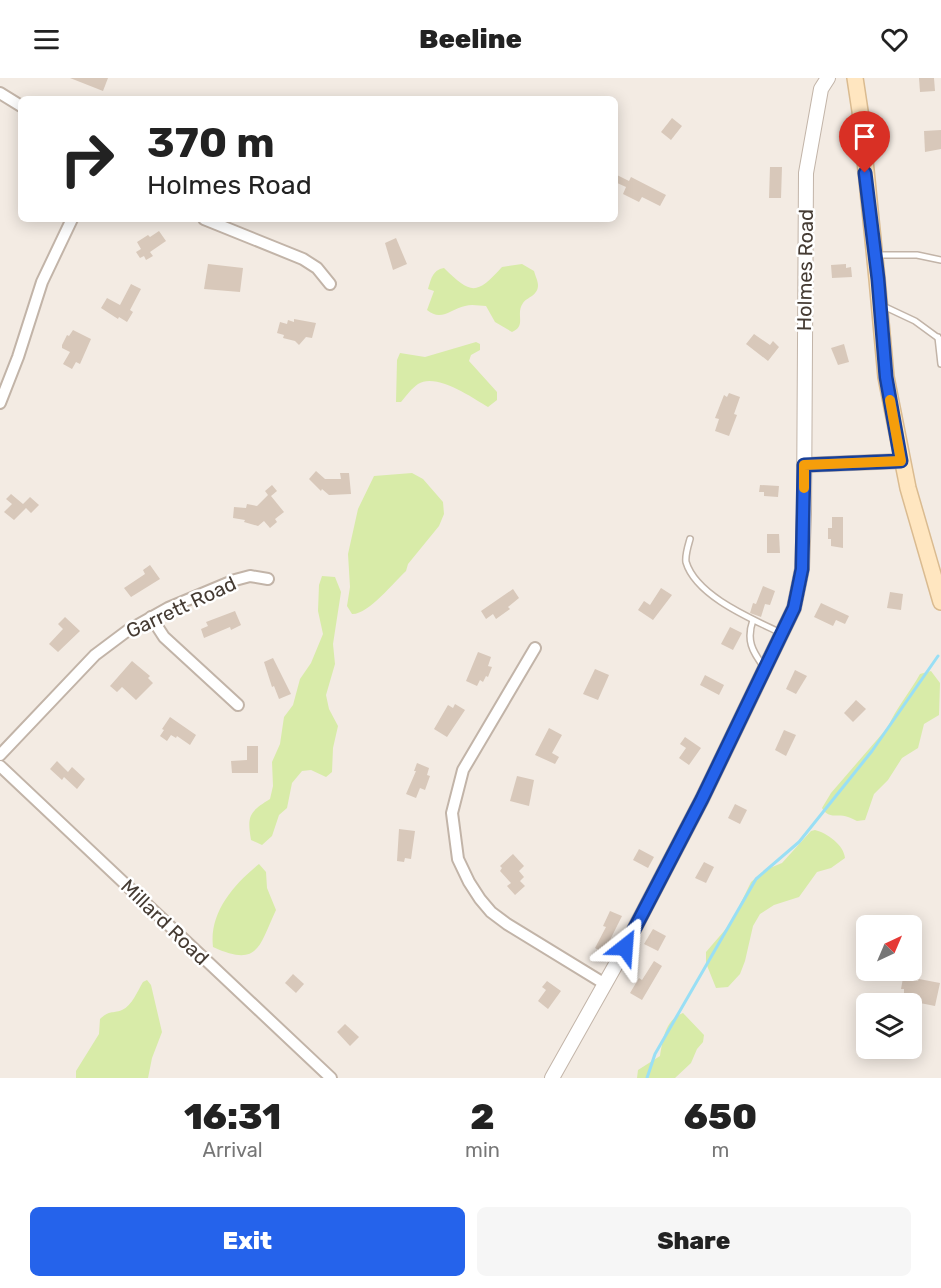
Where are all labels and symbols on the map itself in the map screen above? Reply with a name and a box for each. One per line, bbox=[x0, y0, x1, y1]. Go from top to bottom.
pin bbox=[839, 111, 890, 173]
street label: Holmes Road bbox=[792, 209, 818, 331]
street label: Garrett Road bbox=[122, 571, 240, 643]
street label: Millard Road bbox=[116, 874, 214, 970]
position arrow bbox=[593, 915, 657, 979]
north arrow bbox=[856, 915, 922, 981]

